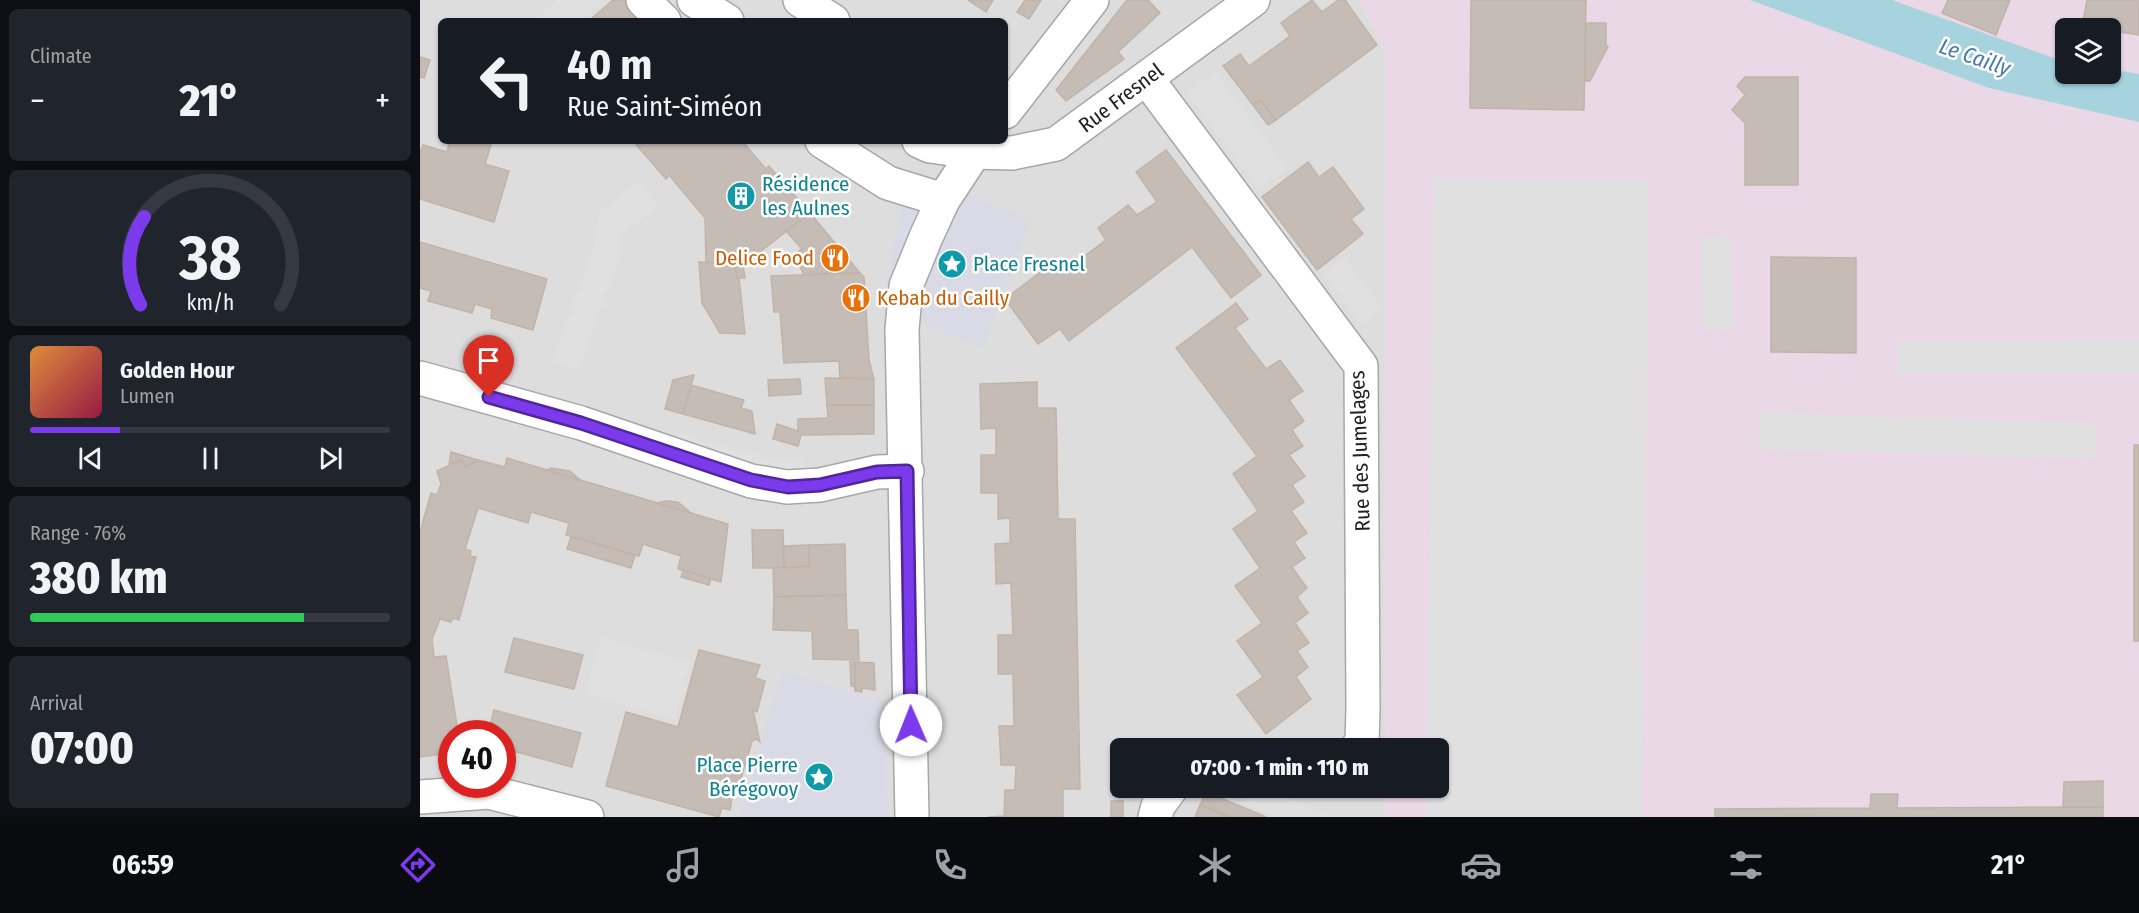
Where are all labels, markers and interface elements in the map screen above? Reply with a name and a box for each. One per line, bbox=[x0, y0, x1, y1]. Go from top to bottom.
map controls bbox=[2055, 18, 2121, 84]
button: layers bbox=[2055, 18, 2121, 84]
water label: Le Cailly bbox=[1936, 32, 2015, 82]
text: 40 m bbox=[567, 40, 652, 90]
icon: left bbox=[468, 42, 546, 120]
text: Climate bbox=[30, 44, 92, 68]
street label: Rue Fresnel bbox=[1074, 57, 1169, 138]
text: 21° bbox=[179, 74, 240, 128]
text: − bbox=[30, 81, 45, 121]
text: + bbox=[375, 81, 390, 121]
text: Rue Saint-Siméon bbox=[567, 91, 763, 123]
place label: Résidence les Aulnes bbox=[762, 171, 850, 221]
building icon: Résidence les Aulnes bbox=[725, 180, 757, 212]
text: 38 bbox=[178, 221, 241, 296]
restaurant icon: Delice Food bbox=[819, 242, 851, 274]
place label: Delice Food bbox=[715, 245, 814, 271]
place icon: Place Fresnel bbox=[936, 248, 968, 280]
place label: Place Fresnel bbox=[973, 251, 1085, 277]
restaurant icon: Kebab du Cailly bbox=[840, 282, 872, 314]
place label: Kebab du Cailly bbox=[877, 285, 1010, 311]
text: km/h bbox=[186, 290, 234, 316]
pin bbox=[463, 335, 514, 397]
icon: arrive bbox=[472, 344, 505, 377]
text: Golden Hour bbox=[120, 357, 234, 384]
street label: Rue des Jumelages bbox=[1344, 370, 1376, 532]
text: Lumen bbox=[120, 384, 175, 408]
icon: previous bbox=[74, 442, 107, 475]
icon: pause bbox=[194, 442, 227, 475]
icon: next bbox=[314, 442, 347, 475]
text: Range · 76% bbox=[30, 521, 126, 545]
text: 380 km bbox=[30, 551, 167, 605]
text: Arrival bbox=[30, 691, 83, 715]
position arrow bbox=[879, 693, 943, 757]
speed limit sign: 40 bbox=[438, 720, 516, 798]
text: 07:00 bbox=[30, 721, 134, 775]
place label: Place Pierre Bérégovoy bbox=[697, 752, 799, 802]
text: 07:00 · 1 min · 110 m bbox=[1190, 754, 1369, 781]
place icon: Place Pierre Bérégovoy bbox=[803, 761, 835, 793]
icon: directions bbox=[397, 844, 439, 886]
icon: music bbox=[663, 844, 705, 886]
icon: phone bbox=[929, 844, 971, 886]
icon: climate bbox=[1194, 844, 1236, 886]
icon: car bbox=[1460, 844, 1502, 886]
icon: filters bbox=[1725, 844, 1767, 886]
text: 06:59 bbox=[112, 849, 174, 881]
text: 21° bbox=[1991, 849, 2027, 881]

